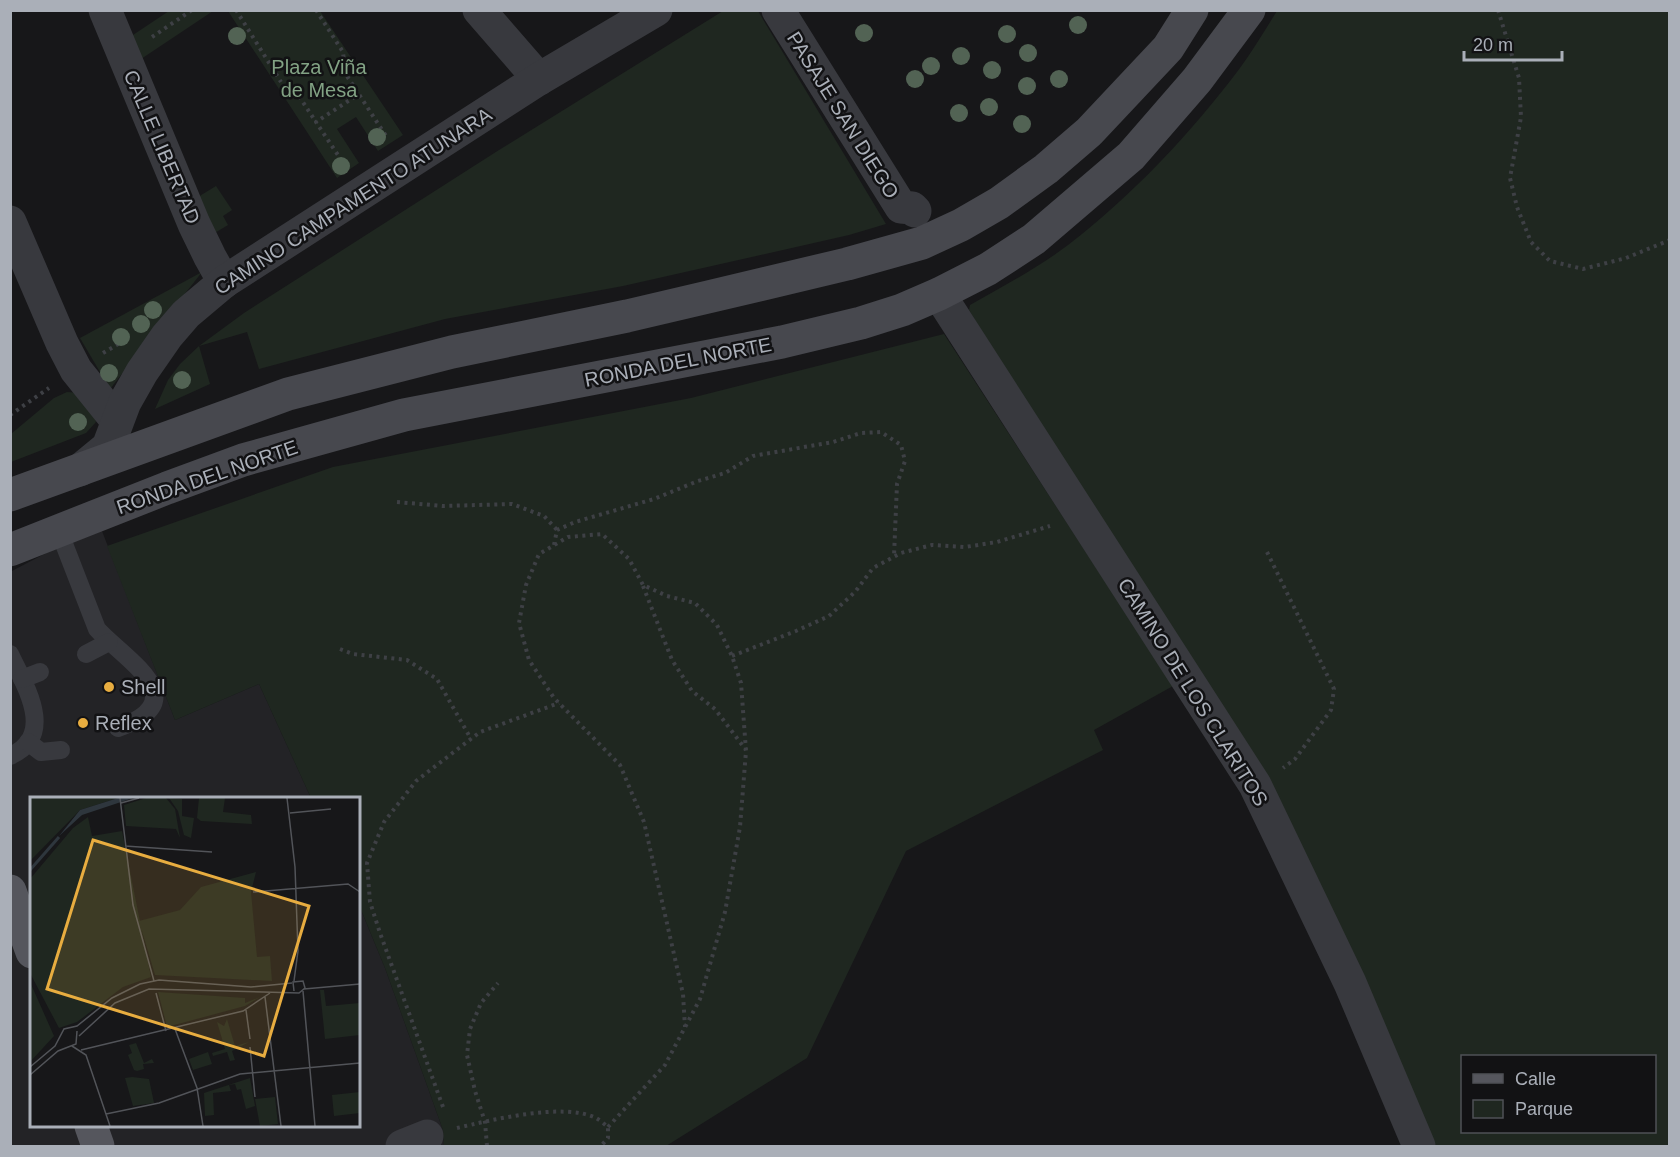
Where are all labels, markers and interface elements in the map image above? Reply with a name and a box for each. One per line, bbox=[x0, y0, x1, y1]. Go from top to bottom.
scale bar bbox=[1464, 24, 1562, 62]
street label: PASAJE SAN DIEGO bbox=[783, 28, 903, 202]
text: 20 m bbox=[1473, 35, 1513, 55]
park label: Plaza Viña de Mesa bbox=[271, 56, 367, 101]
street label: CALLE LIBERTAD bbox=[120, 67, 204, 227]
street label: CAMINO CAMPAMENTO ATUNARA bbox=[210, 103, 496, 299]
street label: RONDA DEL NORTE bbox=[583, 333, 773, 391]
street label: RONDA DEL NORTE bbox=[114, 436, 300, 518]
street label: CAMINO DE LOS CLARITOS bbox=[1114, 574, 1272, 810]
place label: Shell bbox=[121, 676, 165, 698]
marker: Shell bbox=[102, 680, 116, 694]
place label: Reflex bbox=[95, 712, 152, 734]
marker: Reflex bbox=[76, 716, 90, 730]
inset map bbox=[30, 797, 360, 1127]
legend bbox=[1461, 1055, 1656, 1133]
text: Calle bbox=[1515, 1069, 1556, 1089]
text: Parque bbox=[1515, 1099, 1573, 1119]

